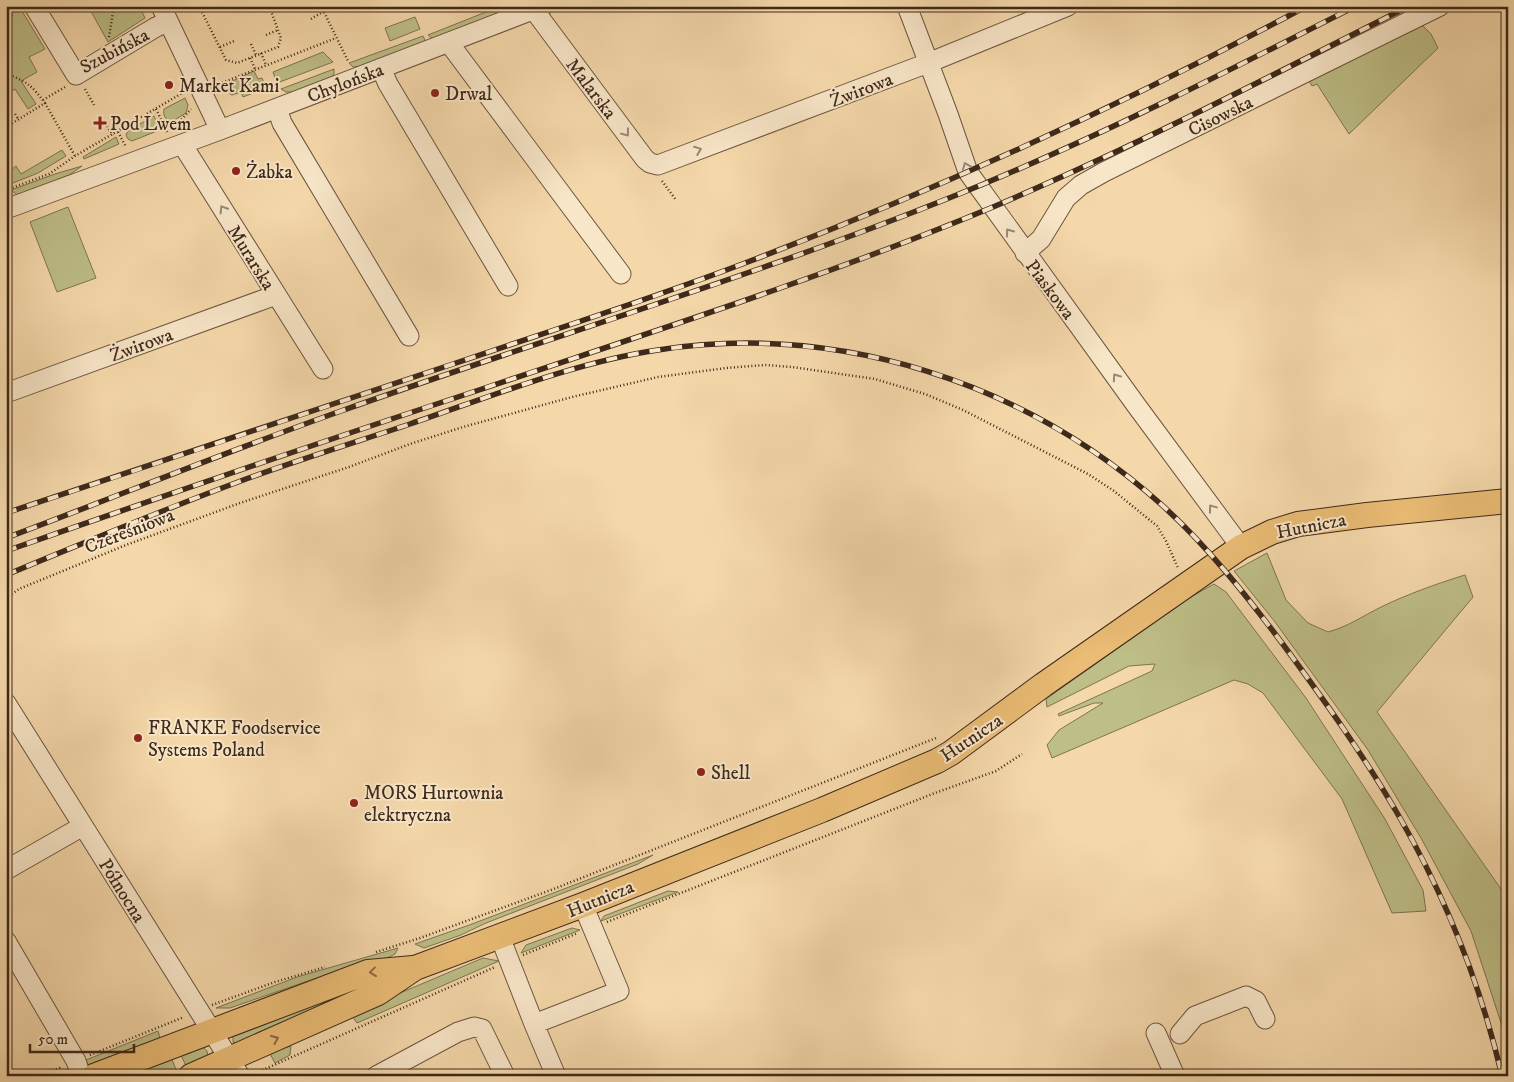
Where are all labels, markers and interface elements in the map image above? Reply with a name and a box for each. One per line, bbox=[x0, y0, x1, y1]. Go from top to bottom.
street label: Szubińska bbox=[76, 24, 153, 79]
street label: Malarska bbox=[561, 54, 621, 124]
street label: Chylońska bbox=[304, 58, 387, 108]
street label: Żwirowa bbox=[827, 67, 896, 113]
place label: Market Kami bbox=[179, 75, 279, 98]
marker: Market Kami bbox=[163, 79, 175, 91]
place label: Drwal bbox=[445, 83, 493, 106]
marker: Drwal bbox=[429, 87, 441, 99]
street label: Cisowska bbox=[1185, 91, 1257, 142]
place label: Pod Lwem bbox=[110, 113, 191, 136]
marker: Pod Lwem bbox=[94, 117, 106, 129]
one-way arrow bbox=[620, 127, 628, 136]
one-way arrow bbox=[693, 146, 702, 156]
place label: Żabka bbox=[246, 160, 293, 184]
one-way arrow bbox=[961, 162, 972, 171]
marker: Żabka bbox=[230, 165, 242, 177]
one-way arrow bbox=[219, 206, 229, 215]
street label: Murarska bbox=[222, 221, 280, 295]
one-way arrow bbox=[1006, 228, 1015, 238]
street label: Piaskowa bbox=[1020, 255, 1080, 324]
street label: Żwirowa bbox=[107, 322, 176, 367]
one-way arrow bbox=[1113, 374, 1121, 383]
street label: Czereśniowa bbox=[81, 504, 178, 559]
one-way arrow bbox=[1210, 505, 1218, 514]
street label: Hutnicza bbox=[1275, 508, 1348, 544]
street label: Hutnicza bbox=[936, 709, 1007, 767]
place label: FRANKE Foodservice Systems Poland bbox=[148, 717, 321, 762]
marker: FRANKE Foodservice Systems Poland bbox=[132, 732, 144, 744]
place label: Shell bbox=[711, 762, 750, 785]
marker: Shell bbox=[695, 766, 707, 778]
place label: MORS Hurtownia elektryczna bbox=[364, 782, 503, 827]
marker: MORS Hurtownia elektryczna bbox=[348, 797, 360, 809]
street label: Północna bbox=[93, 855, 150, 927]
street label: Hutnicza bbox=[564, 876, 637, 923]
one-way arrow bbox=[369, 966, 377, 977]
scale bar bbox=[30, 1022, 134, 1054]
text: 50 m bbox=[38, 1030, 68, 1049]
one-way arrow bbox=[270, 1035, 279, 1046]

